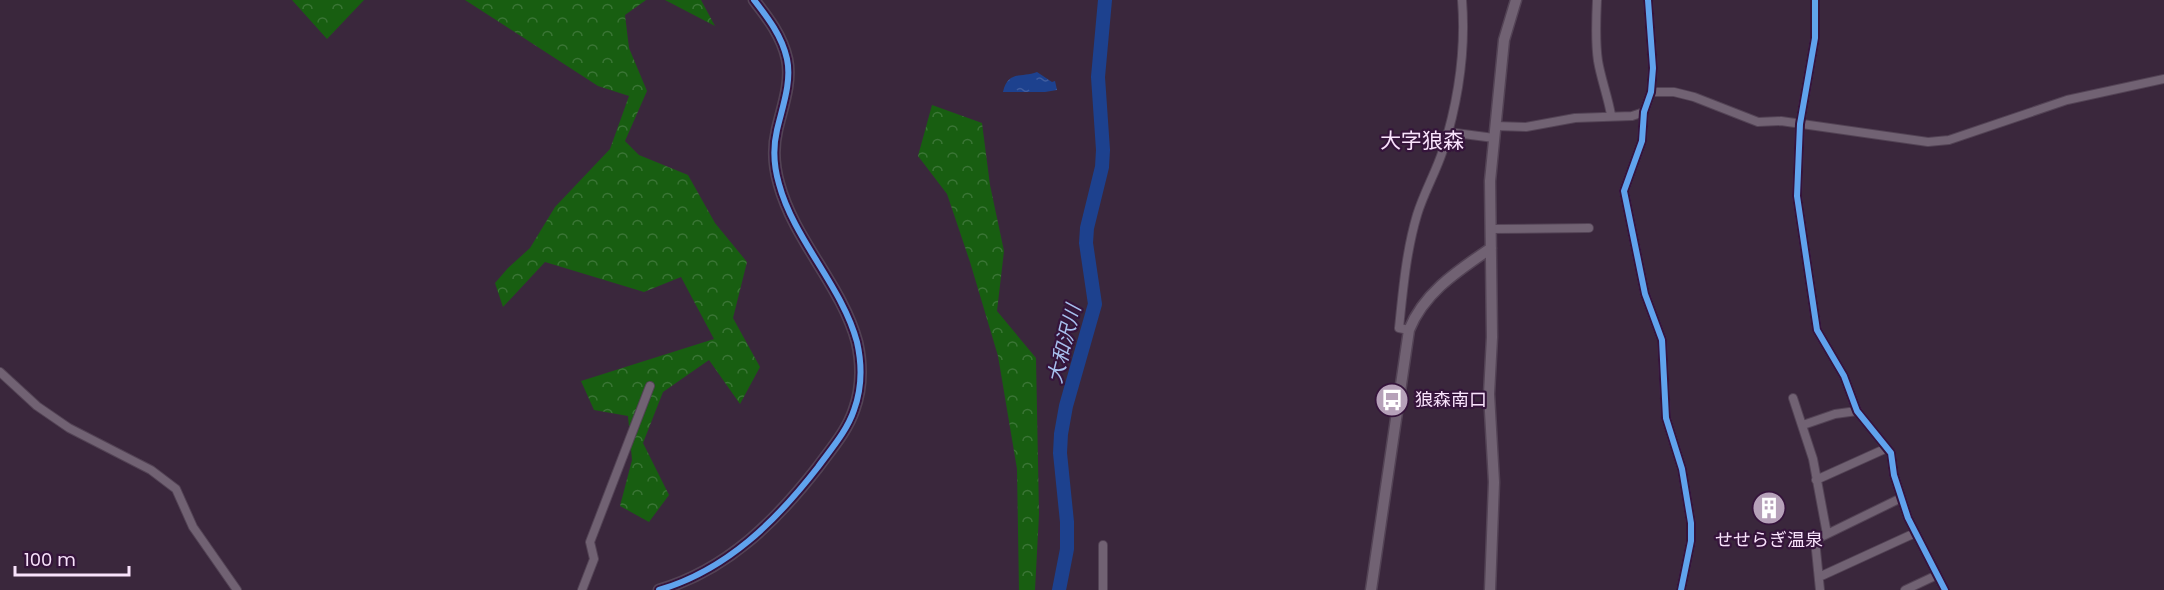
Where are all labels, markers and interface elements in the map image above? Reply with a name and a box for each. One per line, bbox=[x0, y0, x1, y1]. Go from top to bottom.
district label: 大字狼森 bbox=[1380, 126, 1464, 155]
water label: 大和沢川 bbox=[1041, 300, 1088, 386]
bus stop icon: 狼森南口 bbox=[1374, 382, 1410, 418]
place label: 狼森南口 bbox=[1415, 387, 1487, 412]
building icon: せせらぎ温泉 bbox=[1751, 490, 1787, 526]
place label: せせらぎ温泉 bbox=[1715, 527, 1823, 552]
scale bar bbox=[15, 539, 129, 577]
text: 100 m bbox=[24, 547, 76, 572]

